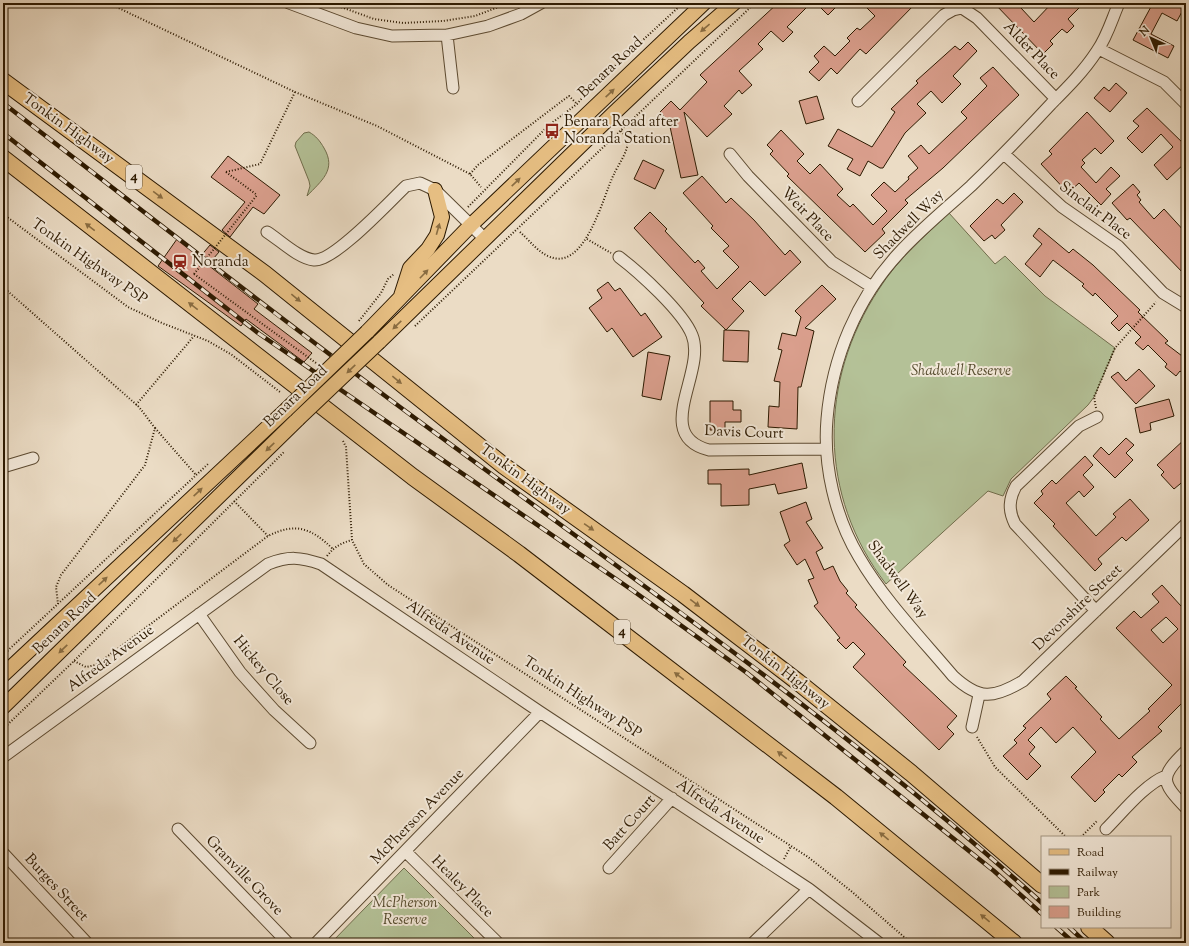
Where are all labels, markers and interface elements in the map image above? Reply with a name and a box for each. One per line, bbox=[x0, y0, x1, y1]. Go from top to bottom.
street label: Alder Place bbox=[998, 17, 1064, 85]
north arrow bbox=[1131, 18, 1171, 58]
text: N bbox=[1135, 23, 1154, 41]
one-way arrow bbox=[699, 24, 710, 33]
street label: Benara Road bbox=[574, 32, 648, 103]
one-way arrow bbox=[605, 88, 615, 97]
street label: Tonkin Highway bbox=[18, 89, 118, 170]
place label: Benara Road after Noranda Station bbox=[564, 112, 679, 150]
bus stop icon: Benara Road after Noranda Station bbox=[543, 122, 561, 140]
road number: 4 bbox=[126, 165, 142, 189]
street label: Sinclair Place bbox=[1054, 177, 1136, 245]
one-way arrow bbox=[511, 178, 521, 187]
street label: Weir Place bbox=[776, 183, 838, 247]
street label: Shadwell Way bbox=[869, 185, 949, 265]
one-way arrow bbox=[153, 191, 164, 199]
street label: Tonkin Highway PSP bbox=[27, 214, 152, 310]
one-way arrow bbox=[85, 222, 96, 231]
one-way arrow bbox=[435, 223, 441, 235]
place label: Noranda bbox=[192, 252, 249, 273]
station icon: Noranda bbox=[171, 253, 189, 271]
one-way arrow bbox=[419, 269, 428, 279]
one-way arrow bbox=[290, 294, 301, 303]
one-way arrow bbox=[187, 302, 198, 311]
one-way arrow bbox=[392, 320, 402, 330]
street label: Benara Road bbox=[259, 361, 333, 433]
park label: Shadwell Reserve bbox=[911, 361, 1011, 382]
one-way arrow bbox=[346, 364, 356, 374]
one-way arrow bbox=[392, 376, 403, 384]
street label: Davis Court bbox=[704, 421, 784, 445]
street label: Tonkin Highway bbox=[475, 440, 575, 521]
one-way arrow bbox=[265, 442, 275, 452]
one-way arrow bbox=[193, 488, 203, 497]
one-way arrow bbox=[584, 523, 595, 531]
one-way arrow bbox=[172, 533, 182, 543]
street label: Shadwell Way bbox=[861, 537, 933, 624]
street label: Devonshire Street bbox=[1029, 560, 1127, 656]
one-way arrow bbox=[98, 577, 108, 586]
street label: Benara Road bbox=[28, 588, 102, 660]
street label: Alfreda Avenue bbox=[401, 596, 499, 670]
one-way arrow bbox=[689, 599, 700, 607]
street label: Alfreda Avenue bbox=[63, 620, 159, 698]
road number: 4 bbox=[614, 620, 630, 644]
street label: Tonkin Highway bbox=[736, 631, 835, 715]
street label: Hickey Close bbox=[228, 632, 298, 710]
one-way arrow bbox=[58, 644, 68, 654]
street label: Tonkin Highway PSP bbox=[519, 652, 646, 744]
one-way arrow bbox=[673, 671, 684, 680]
one-way arrow bbox=[776, 751, 787, 759]
street label: McPherson Avenue bbox=[367, 764, 469, 870]
street label: Alfreda Avenue bbox=[671, 775, 769, 849]
street label: Batt Court bbox=[599, 790, 661, 856]
street label: Granville Grove bbox=[200, 831, 288, 921]
one-way arrow bbox=[878, 831, 889, 840]
legend bbox=[1041, 836, 1171, 928]
text: Road bbox=[1077, 844, 1104, 862]
street label: Burges Street bbox=[19, 849, 93, 927]
street label: Healey Place bbox=[426, 851, 498, 923]
text: Railway bbox=[1077, 864, 1118, 882]
text: Park bbox=[1077, 884, 1100, 902]
park label: McPherson Reserve bbox=[372, 893, 438, 931]
text: Building bbox=[1077, 904, 1121, 922]
one-way arrow bbox=[979, 913, 990, 922]

